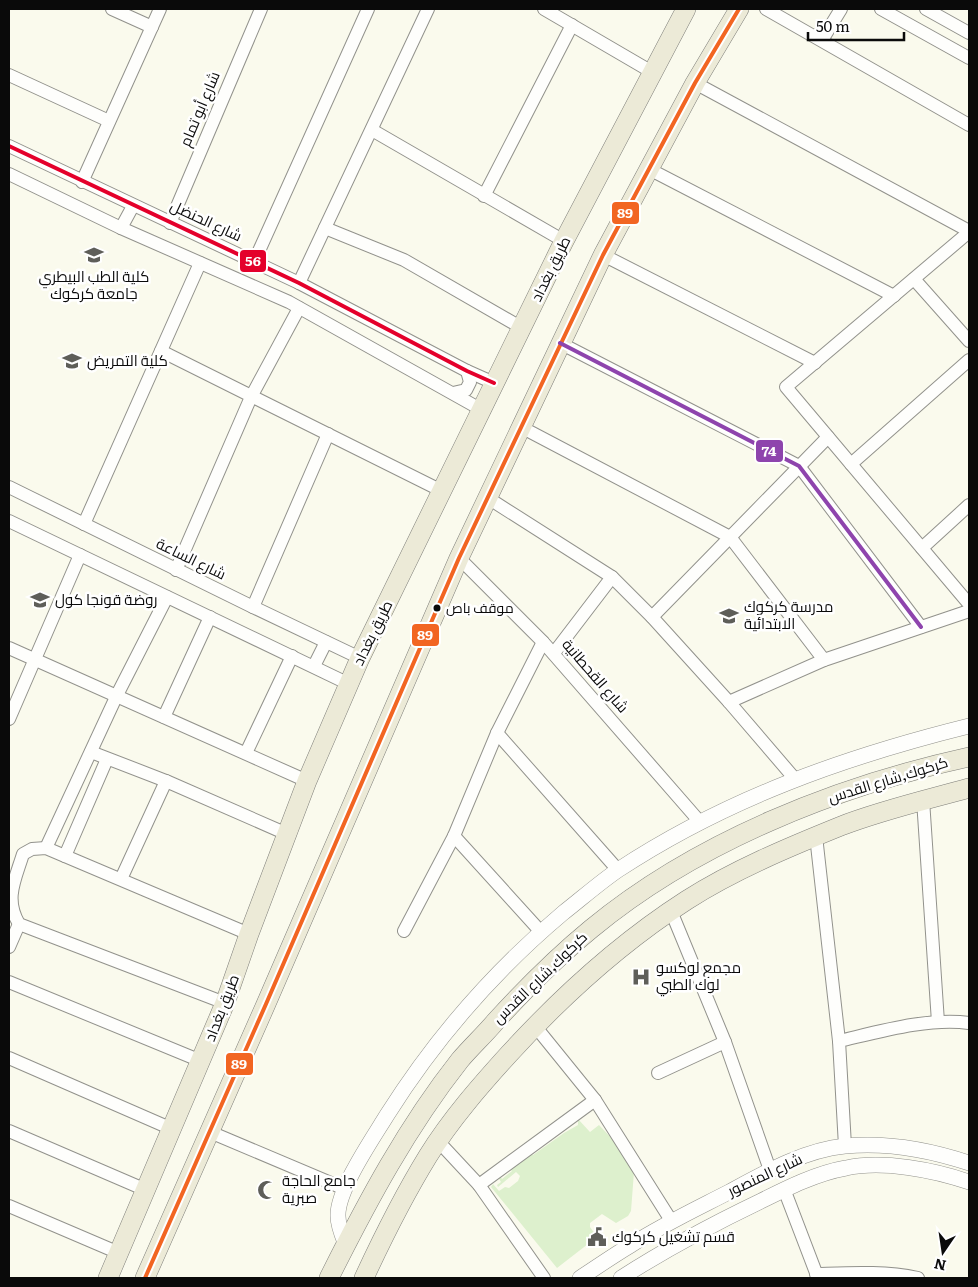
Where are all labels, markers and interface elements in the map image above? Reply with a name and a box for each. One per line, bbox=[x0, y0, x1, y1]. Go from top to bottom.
scale bar bbox=[808, 10, 904, 42]
text: 50 m bbox=[816, 14, 850, 37]
street label: شارع أبو تمام bbox=[172, 67, 226, 150]
street label: شارع الحنضل bbox=[166, 193, 246, 247]
line badge: 89 bbox=[611, 201, 640, 225]
text: 89 bbox=[617, 202, 633, 222]
street label: طريق بغداد bbox=[524, 232, 575, 305]
school or university icon: كلية الطب البيطري جامعة كركوك bbox=[83, 244, 105, 266]
line badge: 56 bbox=[239, 249, 267, 273]
text: 56 bbox=[245, 250, 261, 270]
place label: كلية الطب البيطري جامعة كركوك bbox=[39, 264, 149, 304]
place label: كلية التمريض bbox=[87, 348, 168, 371]
school or university icon: كلية التمريض bbox=[61, 350, 83, 372]
line badge: 74 bbox=[755, 439, 784, 463]
text: 74 bbox=[762, 440, 777, 460]
street label: شارع الساعة bbox=[152, 531, 230, 585]
place label: روضة قونجا كول bbox=[55, 587, 157, 610]
school or university icon: روضة قونجا كول bbox=[29, 589, 51, 611]
place label: مدرسة كركوك الابتدائية bbox=[744, 594, 833, 634]
street label: طريق بغداد bbox=[346, 596, 397, 669]
place label: موقف باص bbox=[446, 597, 514, 617]
marker: موقف باص bbox=[432, 603, 442, 613]
school or university icon: مدرسة كركوك الابتدائية bbox=[718, 605, 740, 627]
line badge: 89 bbox=[411, 623, 440, 647]
text: 89 bbox=[417, 624, 433, 644]
street label: شارع القحطانية bbox=[557, 633, 635, 718]
street label: كركوك,شارع القدس bbox=[825, 749, 951, 809]
street label: كركوك,شارع القدس bbox=[486, 925, 592, 1029]
place label: مجمع لوكسو لوك الطبي bbox=[656, 955, 741, 997]
hospital icon: مجمع لوكسو لوك الطبي bbox=[630, 966, 652, 988]
street label: طريق بغداد bbox=[197, 971, 244, 1044]
line badge: 89 bbox=[225, 1052, 254, 1076]
text: 89 bbox=[231, 1053, 247, 1073]
street label: شارع المنصور bbox=[722, 1146, 806, 1202]
place label: جامع الحاجة صبرية bbox=[282, 1168, 355, 1208]
mosque icon: جامع الحاجة صبرية bbox=[256, 1179, 278, 1201]
place label: قسم تشغيل كركوك bbox=[612, 1224, 735, 1247]
public building icon: قسم تشغيل كركوك bbox=[586, 1226, 608, 1248]
north arrow bbox=[918, 1227, 968, 1277]
text: N bbox=[932, 1255, 948, 1277]

